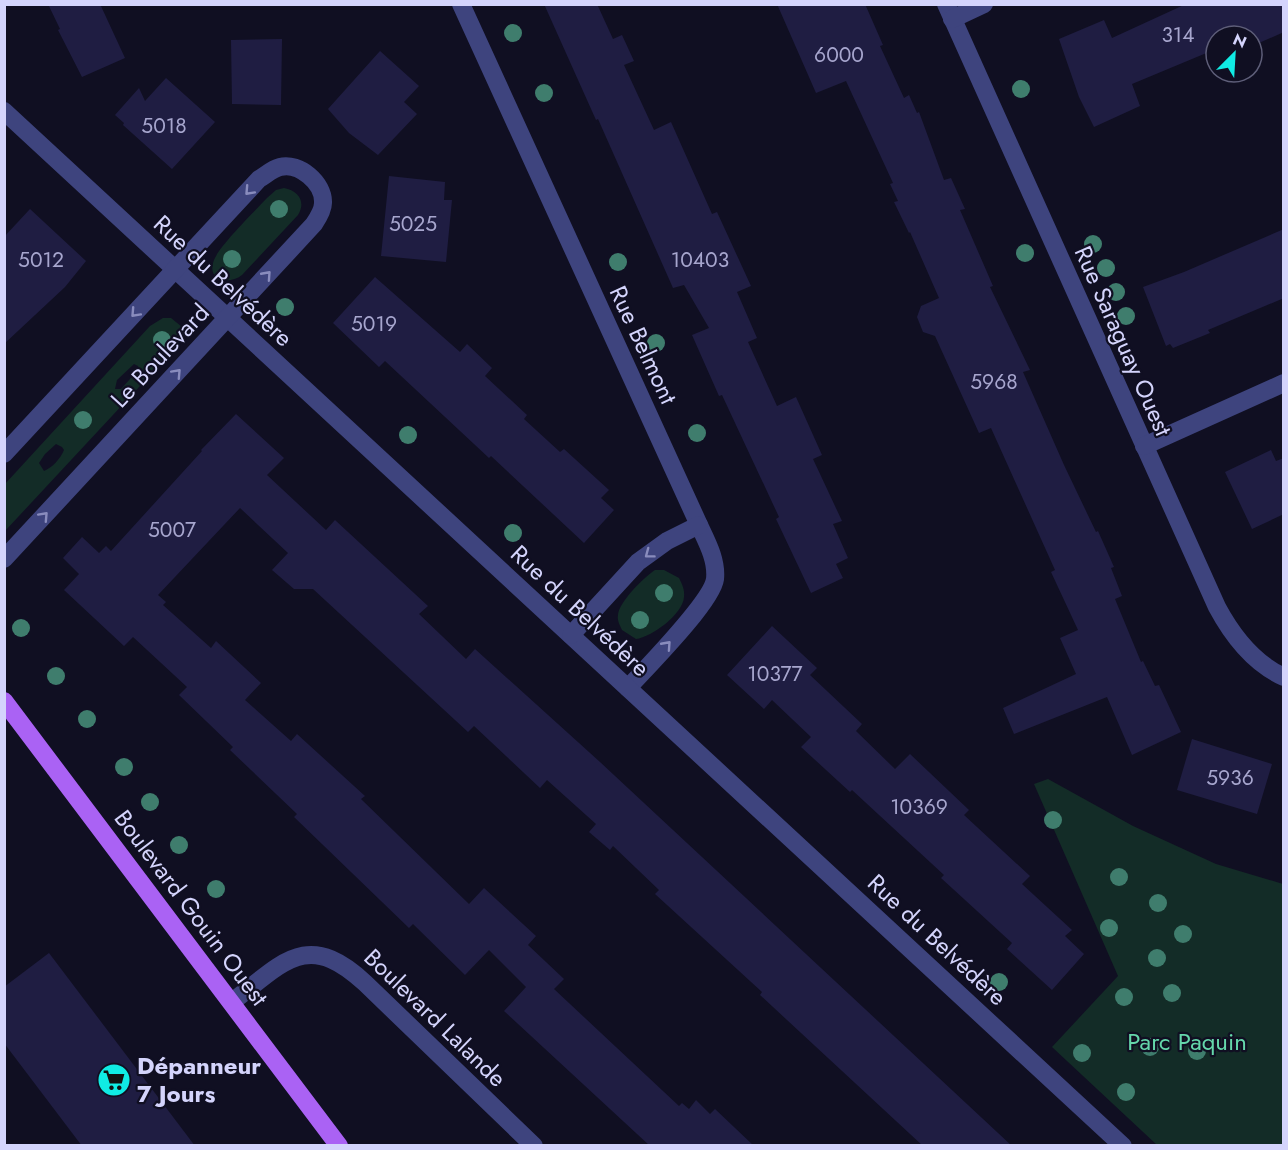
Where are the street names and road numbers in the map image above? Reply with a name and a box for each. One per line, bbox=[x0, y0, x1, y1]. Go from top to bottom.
street label: Rue du Belvédère bbox=[146, 207, 301, 355]
street label: Rue Saraguay Ouest bbox=[1066, 240, 1181, 442]
street label: Rue Belmont bbox=[601, 280, 686, 410]
street label: Le Boulevard bbox=[102, 296, 217, 415]
street label: Rue du Belvédère bbox=[503, 537, 658, 685]
street label: Boulevard Gouin Ouest bbox=[106, 802, 277, 1013]
street label: Rue du Belvédère bbox=[860, 866, 1015, 1014]
street label: Boulevard Lalande bbox=[356, 940, 514, 1095]

